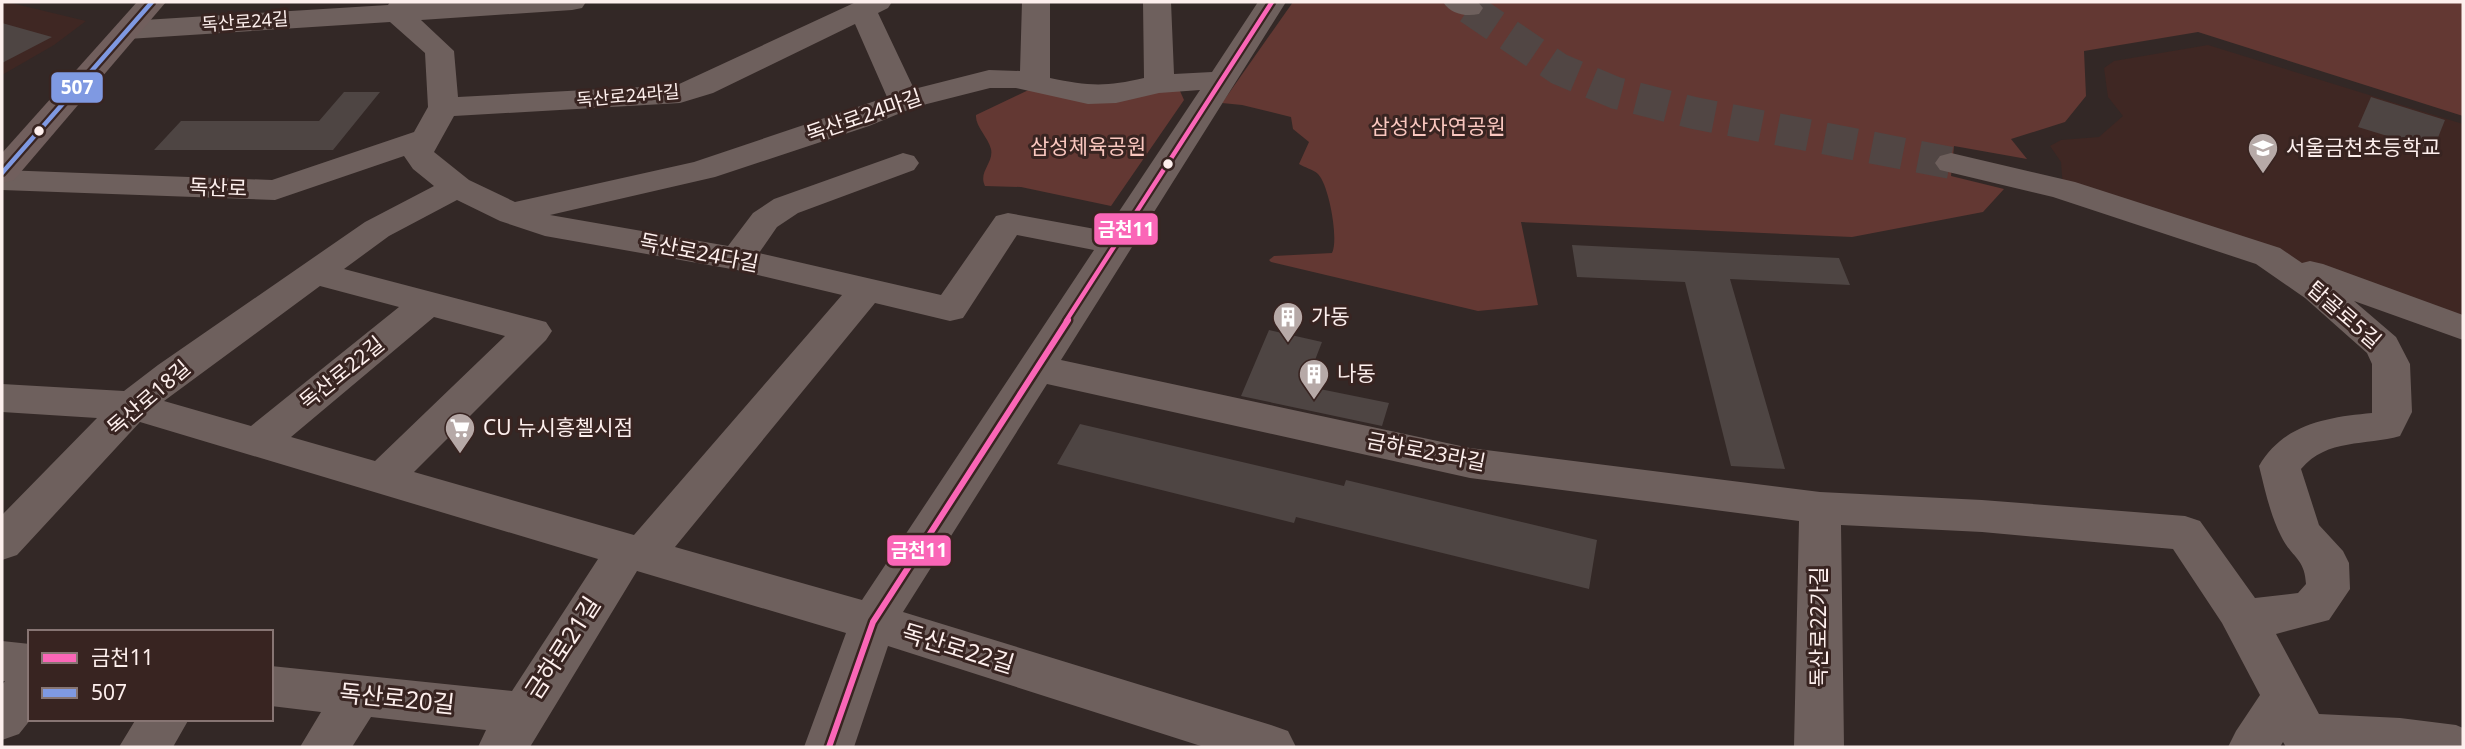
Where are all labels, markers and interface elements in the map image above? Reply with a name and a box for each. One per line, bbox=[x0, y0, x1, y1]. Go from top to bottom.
street label: 독산로24길 bbox=[201, 6, 289, 36]
line badge: 507 bbox=[50, 71, 104, 104]
text: 507 bbox=[61, 74, 93, 100]
street label: 독산로24라길 bbox=[575, 79, 680, 111]
street label: 독산로24마길 bbox=[802, 82, 925, 148]
park label: 삼성산자연공원 bbox=[1370, 112, 1506, 140]
unlabelled marker bbox=[32, 124, 46, 138]
school or university icon: 서울금천초등학교 bbox=[2246, 131, 2280, 175]
park label: 삼성체육공원 bbox=[1030, 132, 1146, 160]
place label: 서울금천초등학교 bbox=[2286, 133, 2441, 161]
unlabelled marker bbox=[1161, 157, 1175, 171]
street label: 독산로 bbox=[189, 172, 247, 202]
line badge: 금천11 bbox=[1093, 212, 1159, 246]
text: 금천11 bbox=[1098, 216, 1154, 242]
street label: 독산로24다길 bbox=[637, 227, 761, 277]
street label: 탑골로5길 bbox=[2302, 274, 2388, 354]
building icon: 가동 bbox=[1271, 300, 1305, 344]
place label: 가동 bbox=[1311, 302, 1350, 330]
street label: 독산로22길 bbox=[293, 329, 390, 415]
street label: 독산로18길 bbox=[101, 353, 196, 441]
building icon: 나동 bbox=[1297, 357, 1331, 401]
place label: 나동 bbox=[1337, 359, 1376, 387]
supermarket icon: CU 뉴시흥첼시점 bbox=[443, 411, 477, 455]
place label: CU 뉴시흥첼시점 bbox=[483, 413, 633, 441]
street label: 금하로23라길 bbox=[1364, 426, 1488, 476]
line badge: 금천11 bbox=[886, 534, 952, 567]
text: 금천11 bbox=[891, 537, 947, 563]
street label: 독산로22가길 bbox=[1804, 567, 1832, 687]
street label: 금하로21길 bbox=[516, 590, 607, 705]
street label: 독산로22길 bbox=[898, 615, 1019, 680]
legend bbox=[28, 630, 273, 721]
text: 금천11 bbox=[91, 643, 154, 671]
street label: 독산로20길 bbox=[338, 675, 456, 720]
text: 507 bbox=[91, 678, 127, 706]

